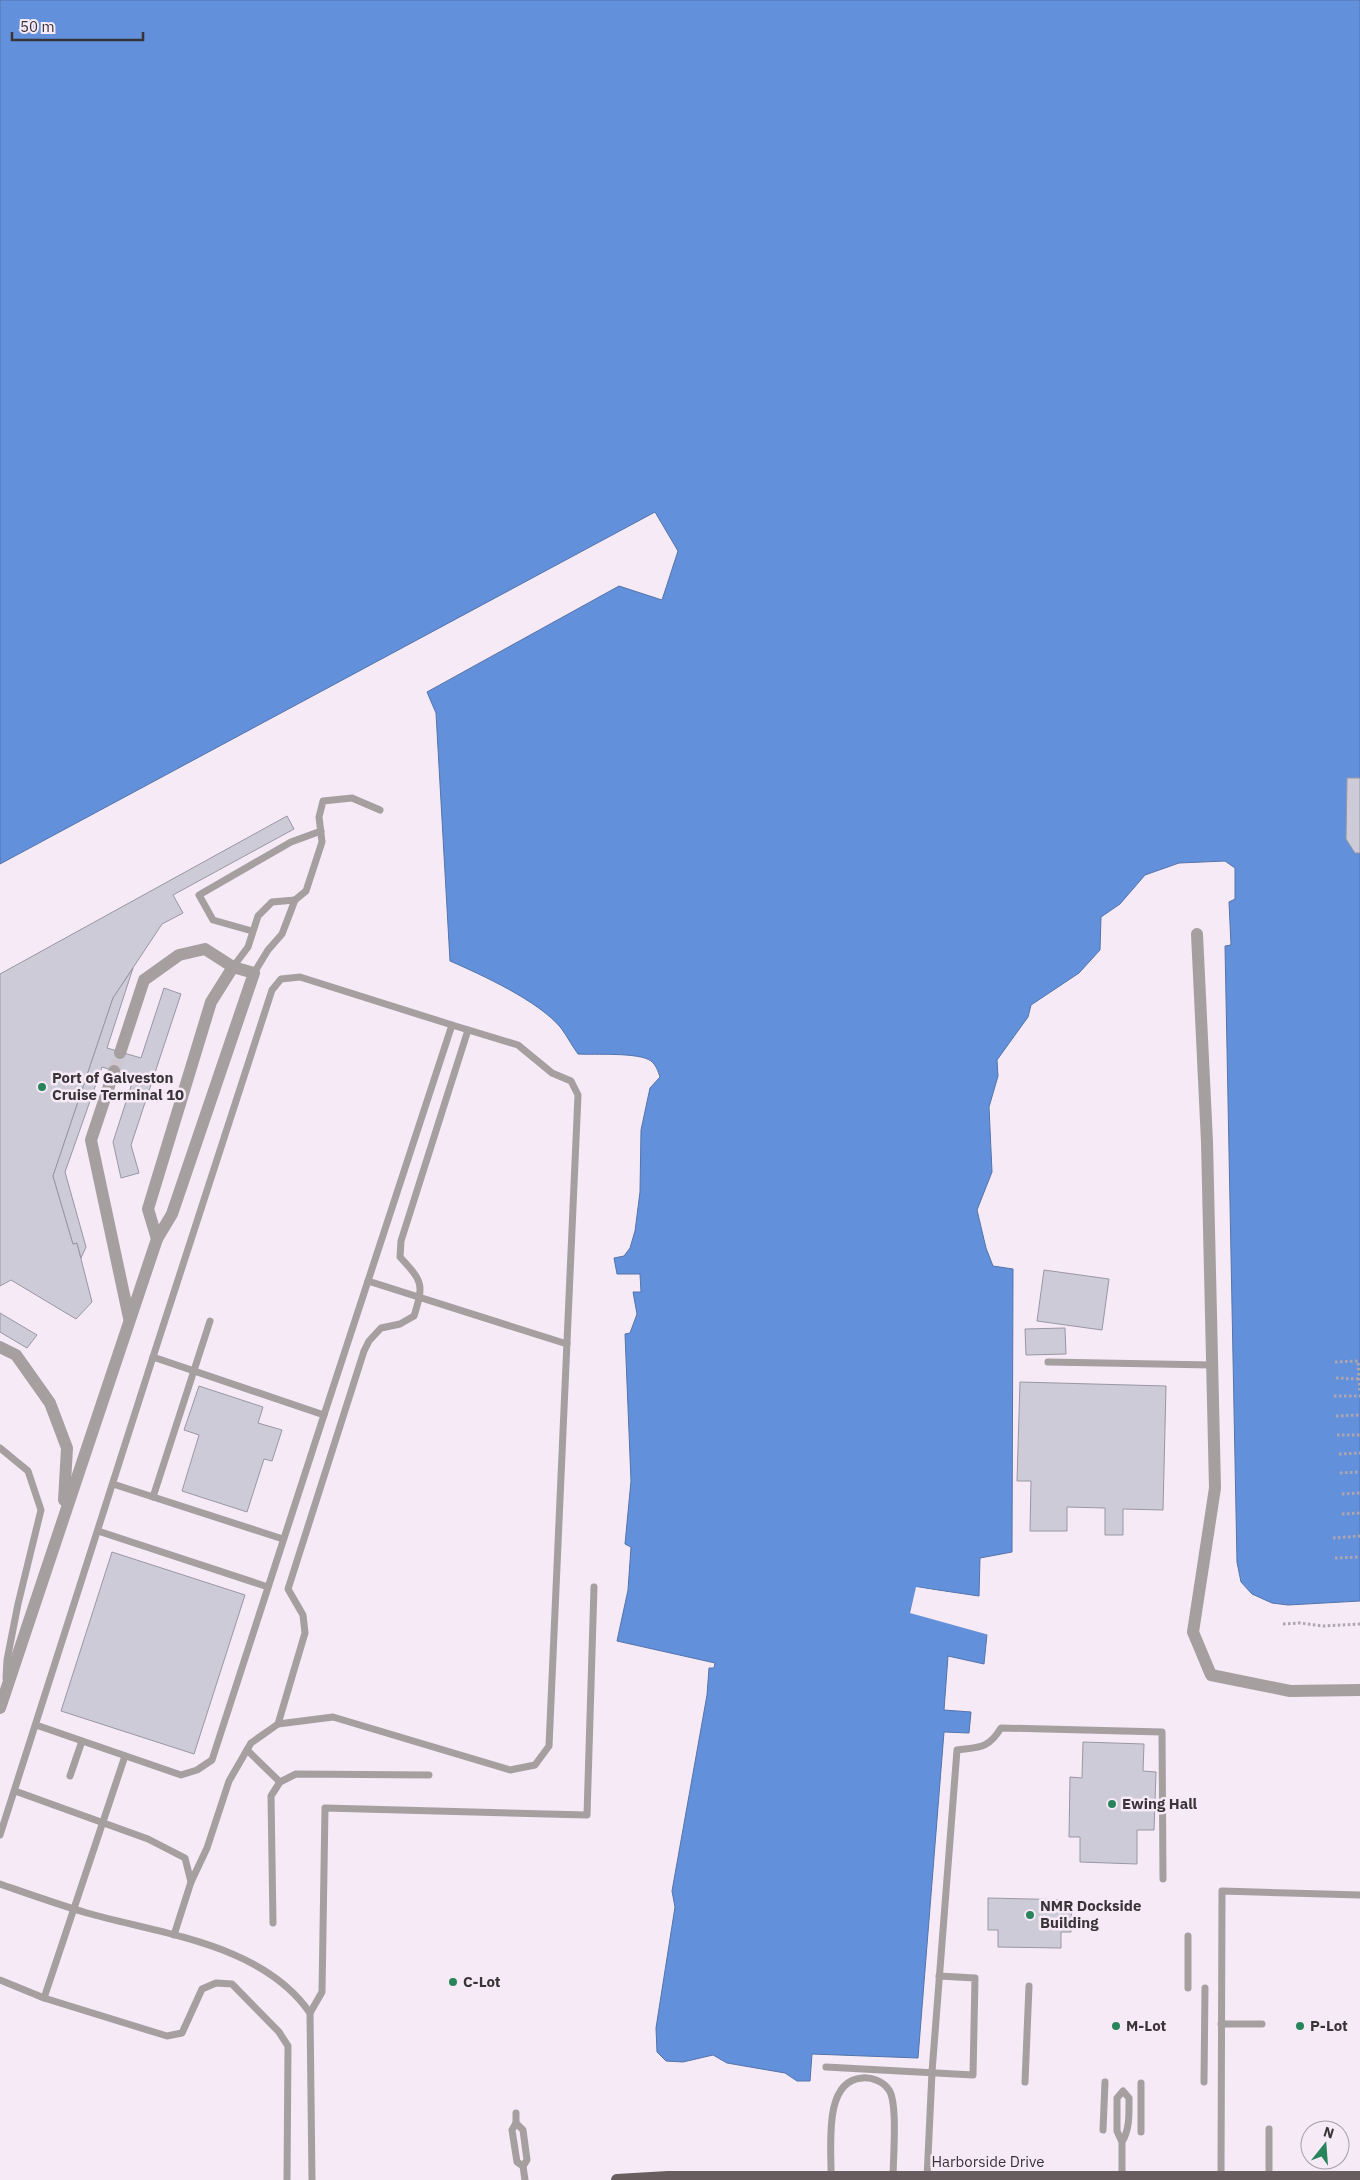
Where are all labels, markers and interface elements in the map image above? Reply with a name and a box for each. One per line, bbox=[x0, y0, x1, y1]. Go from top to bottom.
scale bar bbox=[12, 10, 144, 42]
text: 50 m bbox=[20, 17, 55, 36]
place label: Port of Galveston Cruise Terminal 10 bbox=[52, 1068, 184, 1104]
marker: Port of Galveston Cruise Terminal 10 bbox=[36, 1081, 48, 1093]
place label: Ewing Hall bbox=[1122, 1794, 1198, 1813]
marker: Ewing Hall bbox=[1106, 1798, 1118, 1810]
place label: NMR Dockside Building bbox=[1040, 1896, 1141, 1932]
marker: NMR Dockside Building bbox=[1024, 1909, 1036, 1921]
place label: C-Lot bbox=[463, 1972, 501, 1991]
marker: C-Lot bbox=[447, 1976, 459, 1988]
place label: M-Lot bbox=[1126, 2016, 1167, 2035]
place label: P-Lot bbox=[1310, 2016, 1348, 2035]
marker: M-Lot bbox=[1110, 2020, 1122, 2032]
marker: P-Lot bbox=[1294, 2020, 1306, 2032]
north arrow bbox=[1300, 2120, 1350, 2170]
text: N bbox=[1321, 2122, 1336, 2143]
street label: Harborside Drive bbox=[931, 2152, 1045, 2171]

